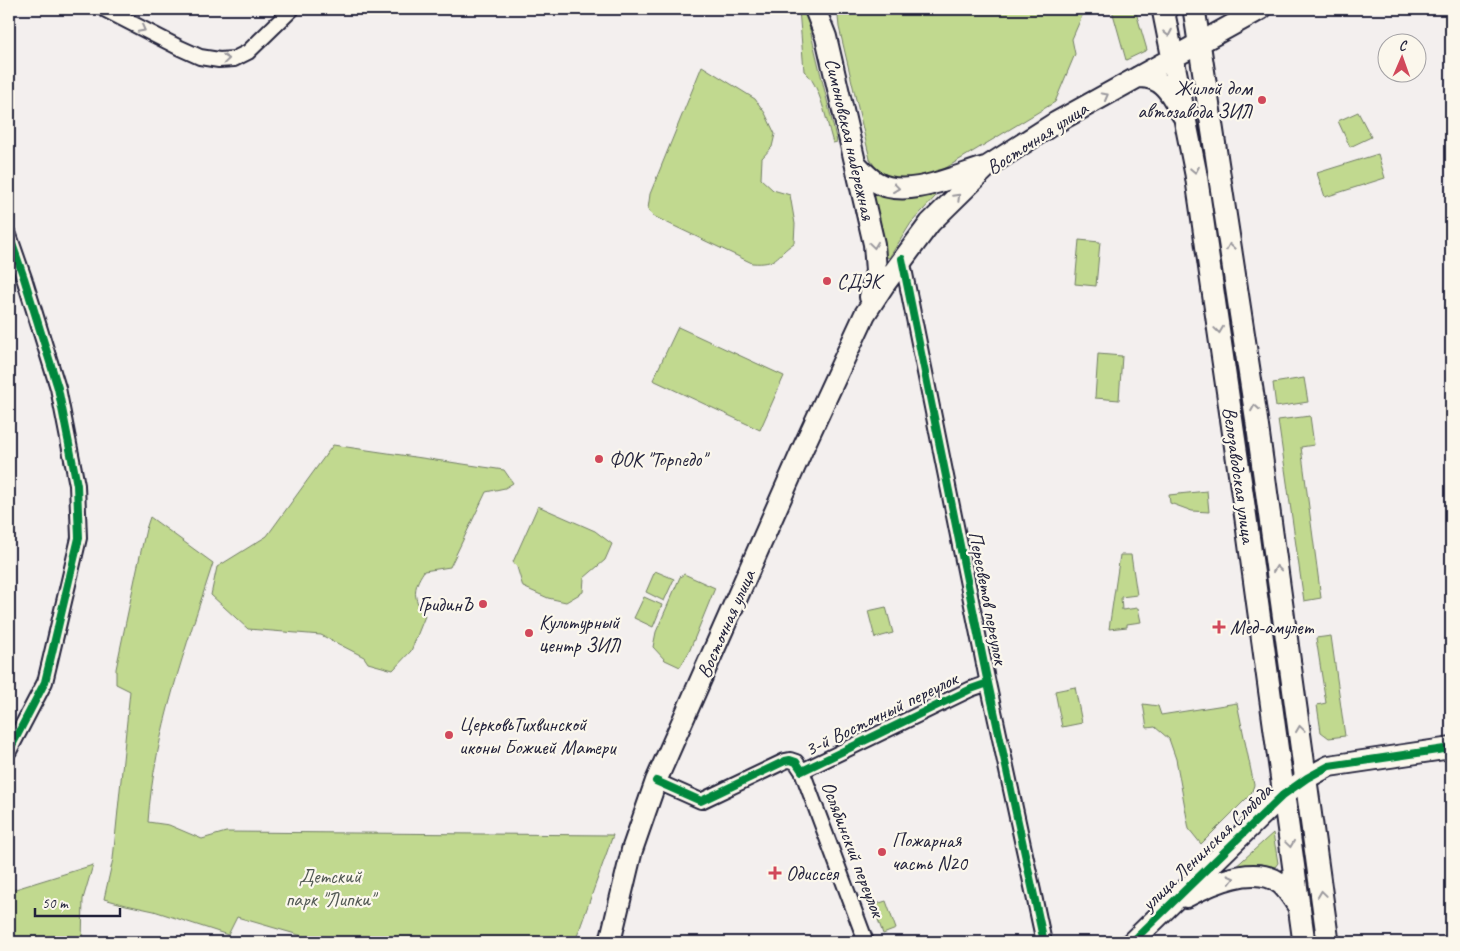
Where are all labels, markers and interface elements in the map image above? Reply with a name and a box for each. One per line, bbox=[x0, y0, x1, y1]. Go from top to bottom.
one-way arrow bbox=[136, 23, 145, 33]
one-way arrow bbox=[1162, 29, 1172, 38]
north arrow bbox=[1378, 32, 1428, 82]
text: С bbox=[1399, 37, 1408, 54]
one-way arrow bbox=[222, 54, 230, 65]
street label: Симоновская набережная bbox=[819, 56, 881, 223]
place label: Жилой дом автозавода ЗИЛ bbox=[1138, 76, 1254, 124]
one-way arrow bbox=[1100, 92, 1109, 102]
marker: Жилой дом автозавода ЗИЛ bbox=[1256, 94, 1268, 106]
street label: Восточная улица bbox=[982, 95, 1093, 180]
one-way arrow bbox=[1189, 165, 1199, 174]
one-way arrow bbox=[893, 182, 901, 193]
one-way arrow bbox=[952, 193, 961, 202]
one-way arrow bbox=[868, 241, 878, 250]
one-way arrow bbox=[1226, 243, 1236, 251]
place label: СДЭК bbox=[837, 269, 885, 294]
marker: СДЭК bbox=[821, 275, 833, 287]
one-way arrow bbox=[1213, 327, 1224, 335]
one-way arrow bbox=[1250, 403, 1261, 411]
street label: Велозаводская улица bbox=[1217, 405, 1261, 546]
place label: ФОК "Торпедо" bbox=[609, 447, 710, 472]
marker: ФОК "Торпедо" bbox=[593, 453, 605, 465]
street label: Пересветов переулок bbox=[963, 529, 1013, 668]
one-way arrow bbox=[1273, 564, 1283, 573]
street label: Восточная улица bbox=[691, 565, 761, 682]
place label: ГридинЪ bbox=[418, 592, 475, 617]
marker: ГридинЪ bbox=[477, 598, 489, 610]
place label: Культурный центр ЗИЛ bbox=[539, 610, 622, 658]
place label: Мед-амулет bbox=[1230, 615, 1315, 640]
marker: Мед-амулет bbox=[1212, 620, 1226, 634]
marker: Культурный центр ЗИЛ bbox=[523, 627, 535, 639]
street label: 3-й Восточный переулок bbox=[801, 666, 963, 762]
place label: ЦерковьТихвинской иконы Божией Матери bbox=[459, 712, 617, 760]
one-way arrow bbox=[1295, 725, 1306, 733]
marker: ЦерковьТихвинской иконы Божией Матери bbox=[443, 729, 455, 741]
street label: улица Ленинская Слобода bbox=[1135, 777, 1279, 917]
street label: Ослябинский переулок bbox=[816, 778, 891, 922]
place label: Пожарная часть N20 bbox=[892, 828, 969, 876]
one-way arrow bbox=[1285, 839, 1295, 848]
marker: Пожарная часть N20 bbox=[876, 846, 888, 858]
place label: Одиссея bbox=[786, 861, 840, 886]
park label: Детский парк "Липки" bbox=[285, 864, 379, 912]
marker: Одиссея bbox=[768, 866, 782, 880]
one-way arrow bbox=[1227, 874, 1235, 884]
scale bar bbox=[35, 886, 120, 918]
one-way arrow bbox=[1317, 890, 1328, 898]
text: 50 m bbox=[42, 894, 69, 913]

